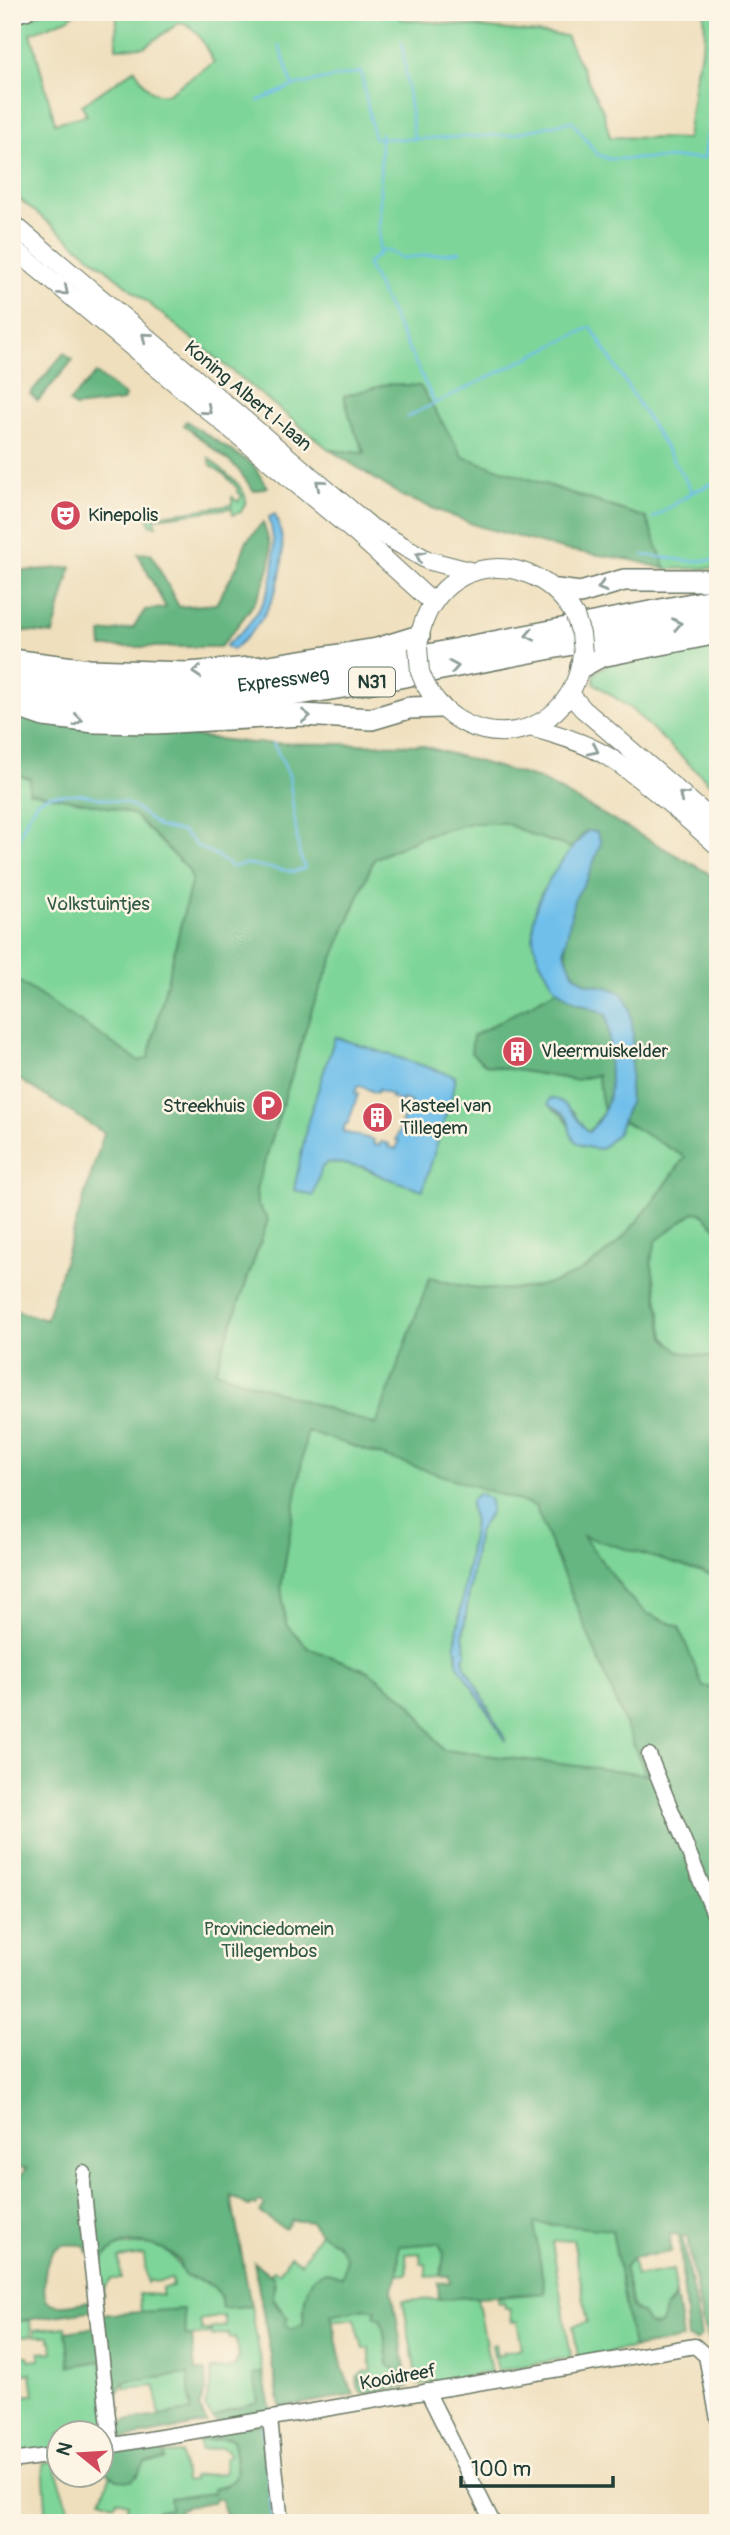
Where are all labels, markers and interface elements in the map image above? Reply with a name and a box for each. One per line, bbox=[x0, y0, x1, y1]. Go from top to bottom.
one-way arrow bbox=[56, 283, 69, 295]
one-way arrow bbox=[142, 333, 155, 345]
street label: Koning Albert I-laan bbox=[179, 335, 317, 457]
one-way arrow bbox=[199, 402, 211, 415]
one-way arrow bbox=[315, 480, 328, 492]
theatre icon: Kinepolis bbox=[48, 498, 82, 532]
place label: Kinepolis bbox=[88, 503, 159, 527]
one-way arrow bbox=[415, 550, 427, 564]
one-way arrow bbox=[596, 579, 608, 594]
one-way arrow bbox=[671, 617, 683, 632]
one-way arrow bbox=[524, 626, 536, 641]
one-way arrow bbox=[448, 660, 460, 675]
street label: Expressweg bbox=[236, 662, 331, 698]
one-way arrow bbox=[191, 664, 202, 679]
road number: N31 bbox=[349, 668, 395, 696]
one-way arrow bbox=[301, 708, 311, 724]
one-way arrow bbox=[73, 712, 84, 727]
one-way arrow bbox=[587, 742, 599, 756]
one-way arrow bbox=[679, 792, 692, 804]
park label: Volkstuintjes bbox=[46, 892, 150, 916]
building icon: Vleermuiskelder bbox=[501, 1034, 535, 1068]
place label: Vleermuiskelder bbox=[541, 1039, 668, 1063]
parking icon: Streekhuis bbox=[251, 1089, 285, 1123]
place label: Streekhuis bbox=[163, 1094, 246, 1118]
place label: Kasteel van Tillegem bbox=[400, 1094, 491, 1140]
building icon: Kasteel van Tillegem bbox=[360, 1100, 394, 1134]
park label: Provinciedomein Tillegembos bbox=[204, 1917, 334, 1963]
street label: Kooidreef bbox=[358, 2358, 438, 2396]
north arrow bbox=[46, 2420, 116, 2490]
text: N bbox=[51, 2439, 78, 2459]
scale bar bbox=[461, 2444, 613, 2488]
text: 100 m bbox=[471, 2456, 531, 2483]

